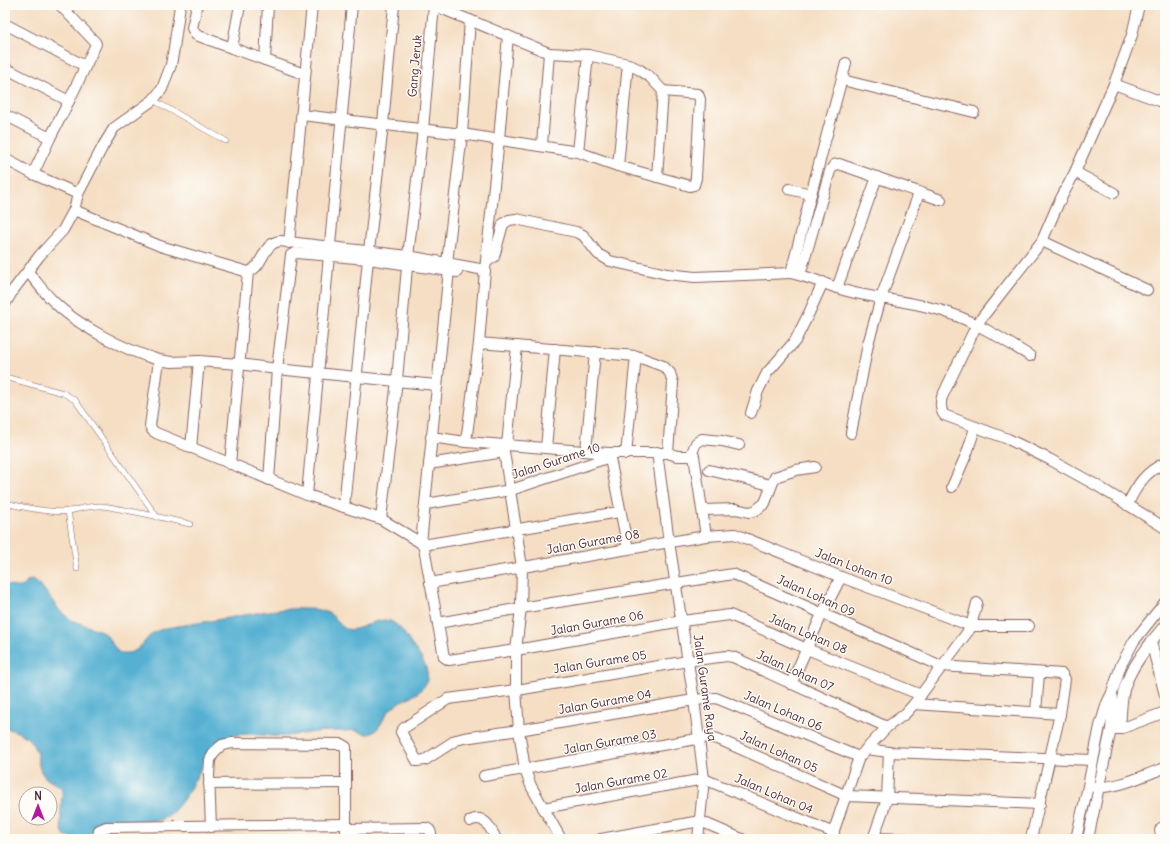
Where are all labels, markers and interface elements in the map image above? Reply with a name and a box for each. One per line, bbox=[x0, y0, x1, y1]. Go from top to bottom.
street label: Gang Jeruk bbox=[404, 34, 425, 98]
street label: Jalan Gurame 10 bbox=[510, 439, 602, 482]
street label: Jalan Gurame 08 bbox=[545, 526, 641, 557]
street label: Jalan Lohan 10 bbox=[813, 545, 895, 588]
street label: Jalan Lohan 09 bbox=[775, 572, 858, 619]
street label: Jalan Gurame 06 bbox=[549, 607, 645, 638]
street label: Jalan Lohan 08 bbox=[767, 610, 850, 657]
street label: Jalan Gurame Raya bbox=[691, 634, 720, 742]
street label: Jalan Gurame 05 bbox=[552, 647, 648, 676]
street label: Jalan Lohan 07 bbox=[754, 647, 836, 694]
street label: Jalan Gurame 04 bbox=[557, 686, 653, 717]
street label: Jalan Lohan 06 bbox=[742, 687, 825, 734]
street label: Jalan Gurame 03 bbox=[562, 726, 658, 757]
street label: Jalan Lohan 05 bbox=[738, 728, 821, 775]
street label: Jalan Gurame 02 bbox=[573, 765, 669, 796]
street label: Jalan Lohan 04 bbox=[733, 770, 816, 817]
north arrow bbox=[18, 786, 58, 826]
text: N bbox=[34, 789, 42, 803]

